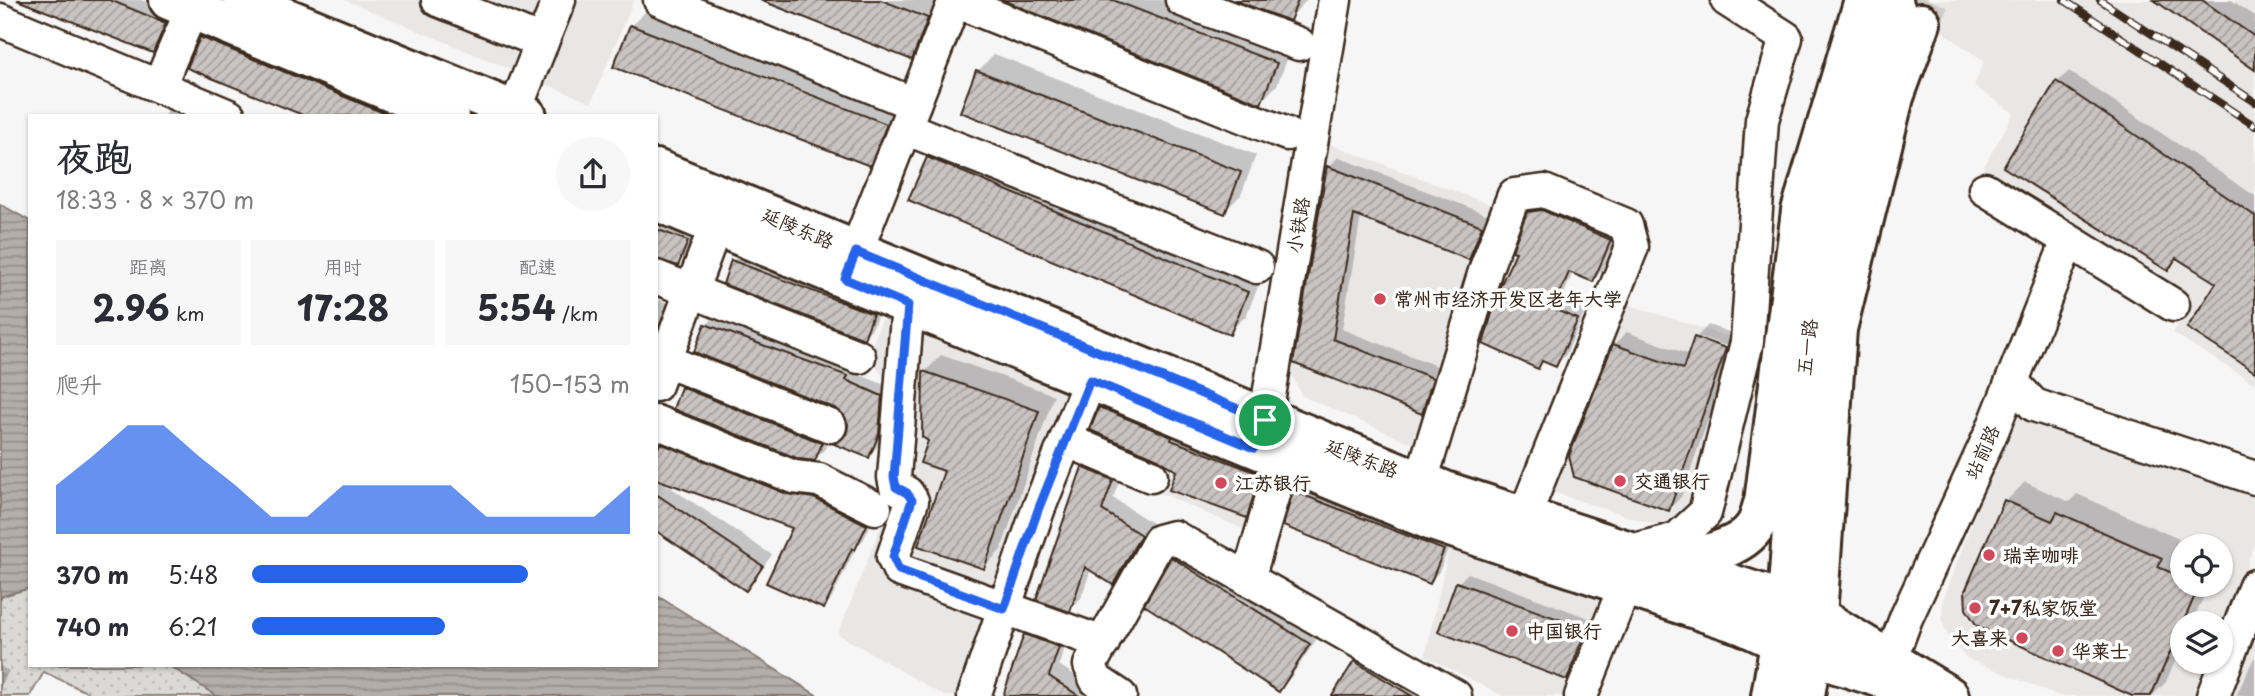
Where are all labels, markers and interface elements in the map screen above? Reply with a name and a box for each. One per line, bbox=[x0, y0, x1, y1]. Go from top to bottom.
text: 夜跑 bbox=[56, 127, 132, 184]
button: share bbox=[556, 137, 630, 211]
text: 18:33 · 8 × 370 m bbox=[56, 182, 254, 217]
street label: 小铁路 bbox=[1279, 194, 1315, 255]
street label: 延陵东路 bbox=[758, 199, 839, 255]
text: 距离 bbox=[129, 252, 167, 280]
text: 用时 bbox=[324, 252, 362, 280]
text: 配速 bbox=[519, 252, 557, 280]
text: 2.96 bbox=[92, 280, 170, 333]
text: 17:28 bbox=[297, 280, 389, 333]
text: 5:54 bbox=[477, 280, 556, 333]
place label: 常州市经济开发区老年大学 bbox=[1394, 284, 1622, 312]
marker: 常州市经济开发区老年大学 bbox=[1372, 291, 1388, 307]
text: km bbox=[170, 299, 204, 327]
text: /km bbox=[556, 299, 598, 327]
street label: 五一路 bbox=[1789, 317, 1823, 377]
text: 爬升 bbox=[56, 366, 102, 401]
text: 150–153 m bbox=[510, 366, 630, 401]
pin bbox=[1235, 390, 1295, 450]
icon: arrive bbox=[1246, 401, 1284, 439]
street label: 站前路 bbox=[1957, 420, 2005, 483]
street label: 延陵东路 bbox=[1322, 430, 1403, 484]
place label: 交通银行 bbox=[1634, 466, 1710, 494]
place label: 江苏银行 bbox=[1235, 468, 1311, 496]
marker: 交通银行 bbox=[1612, 473, 1628, 489]
marker: 江苏银行 bbox=[1213, 475, 1229, 491]
map controls bbox=[2170, 534, 2233, 674]
button: locate bbox=[2170, 534, 2233, 597]
place label: 瑞幸咖啡 bbox=[2003, 540, 2079, 568]
marker: 瑞幸咖啡 bbox=[1981, 547, 1997, 563]
text: 370 m bbox=[56, 557, 129, 592]
text: 5:48 bbox=[168, 557, 219, 592]
place label: 7+7私家饭堂 bbox=[1989, 593, 2098, 621]
marker: 7+7私家饭堂 bbox=[1967, 600, 1983, 616]
text: 740 m bbox=[56, 609, 129, 644]
text: 6:21 bbox=[168, 609, 217, 644]
button: layers bbox=[2170, 611, 2233, 674]
place label: 中国银行 bbox=[1526, 616, 1602, 644]
marker: 中国银行 bbox=[1504, 623, 1520, 639]
place label: 大喜来 bbox=[1951, 623, 2008, 651]
marker: 大喜来 bbox=[2014, 630, 2030, 646]
place label: 华莱士 bbox=[2072, 636, 2129, 664]
marker: 华莱士 bbox=[2050, 643, 2066, 659]

